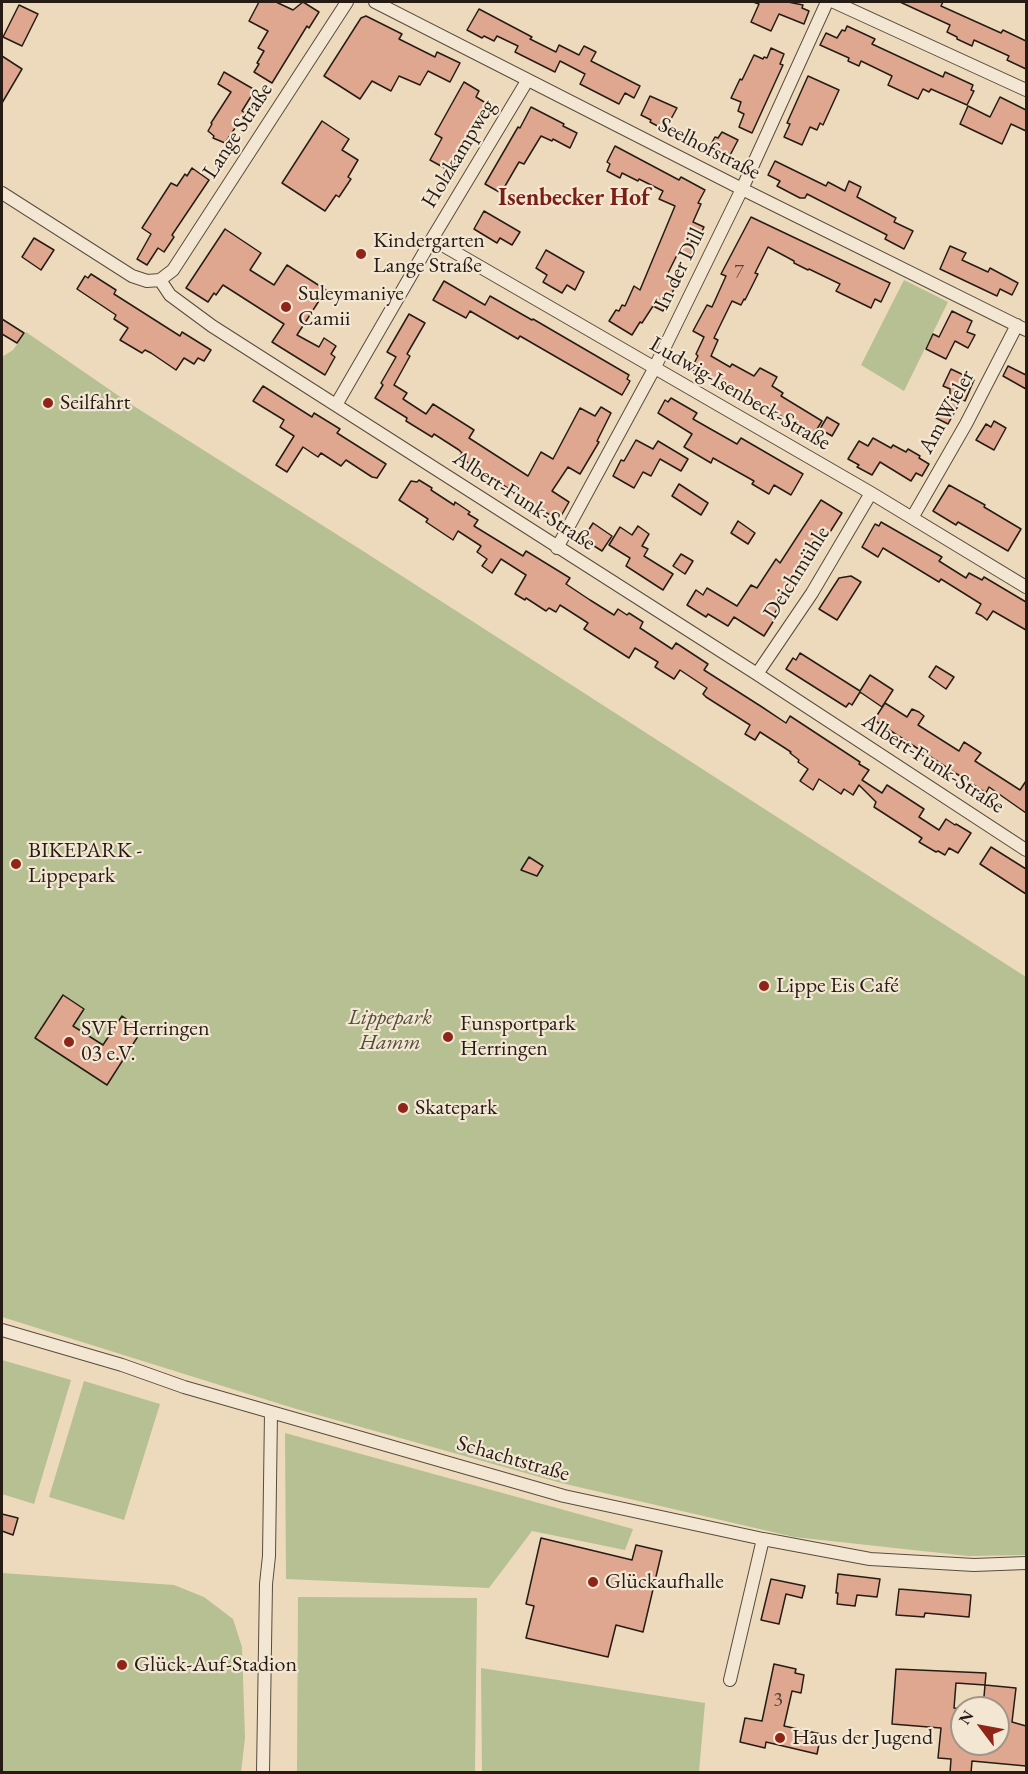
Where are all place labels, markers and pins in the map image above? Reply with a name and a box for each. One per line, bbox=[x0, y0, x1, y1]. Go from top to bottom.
place label: Kindergarten Lange Straße bbox=[373, 228, 485, 280]
marker: Kindergarten Lange Straße bbox=[354, 247, 368, 261]
place label: Suleymaniye Camii bbox=[298, 281, 404, 332]
marker: Suleymaniye Camii bbox=[279, 300, 293, 314]
place label: Seilfahrt bbox=[60, 390, 130, 416]
marker: Seilfahrt bbox=[41, 396, 55, 410]
place label: BIKEPARK - Lippepark bbox=[28, 838, 142, 890]
marker: BIKEPARK - Lippepark bbox=[9, 857, 23, 871]
place label: Lippe Eis Café bbox=[776, 973, 899, 999]
marker: Lippe Eis Café bbox=[757, 979, 771, 993]
place label: Funsportpark Herringen bbox=[460, 1011, 576, 1062]
place label: SVF Herringen 03 e.V. bbox=[81, 1016, 210, 1068]
marker: Funsportpark Herringen bbox=[441, 1030, 455, 1044]
marker: SVF Herringen 03 e.V. bbox=[62, 1035, 76, 1049]
place label: Skatepark bbox=[415, 1095, 497, 1121]
marker: Skatepark bbox=[396, 1101, 410, 1115]
place label: Glückaufhalle bbox=[605, 1569, 724, 1595]
marker: Glückaufhalle bbox=[586, 1575, 600, 1589]
place label: Glück-Auf-Stadion bbox=[134, 1652, 297, 1678]
marker: Glück-Auf-Stadion bbox=[115, 1658, 129, 1672]
place label: Haus der Jugend bbox=[792, 1725, 933, 1751]
marker: Haus der Jugend bbox=[773, 1731, 787, 1745]

